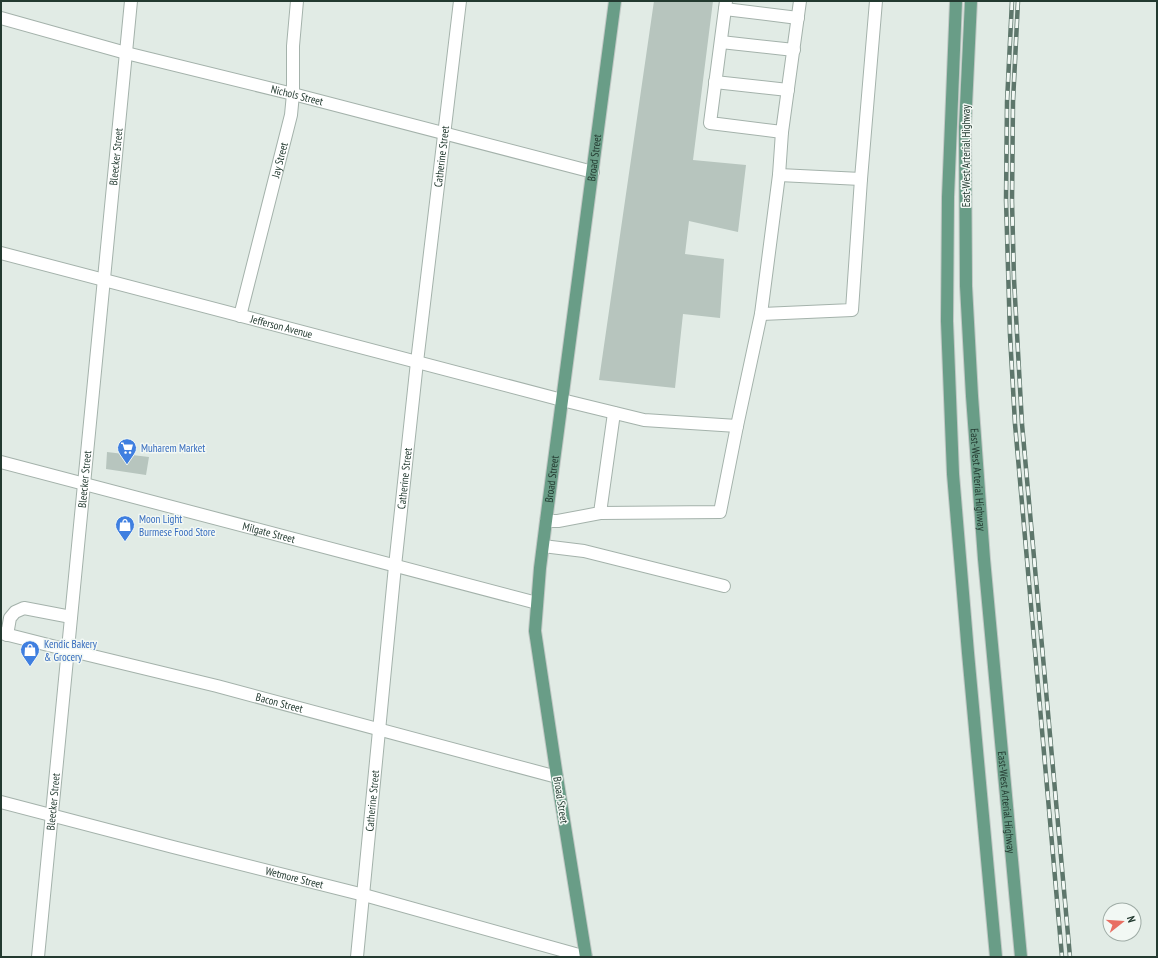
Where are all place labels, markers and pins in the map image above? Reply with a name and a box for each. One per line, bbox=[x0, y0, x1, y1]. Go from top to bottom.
supermarket icon: Muharem Market bbox=[116, 437, 138, 465]
place label: Muharem Market bbox=[141, 441, 205, 455]
place label: Moon Light Burmese Food Store bbox=[139, 512, 216, 539]
shop icon: Moon Light Burmese Food Store bbox=[114, 514, 136, 542]
place label: Kendic Bakery & Grocery bbox=[44, 637, 98, 664]
shop icon: Kendic Bakery & Grocery bbox=[19, 639, 41, 667]

